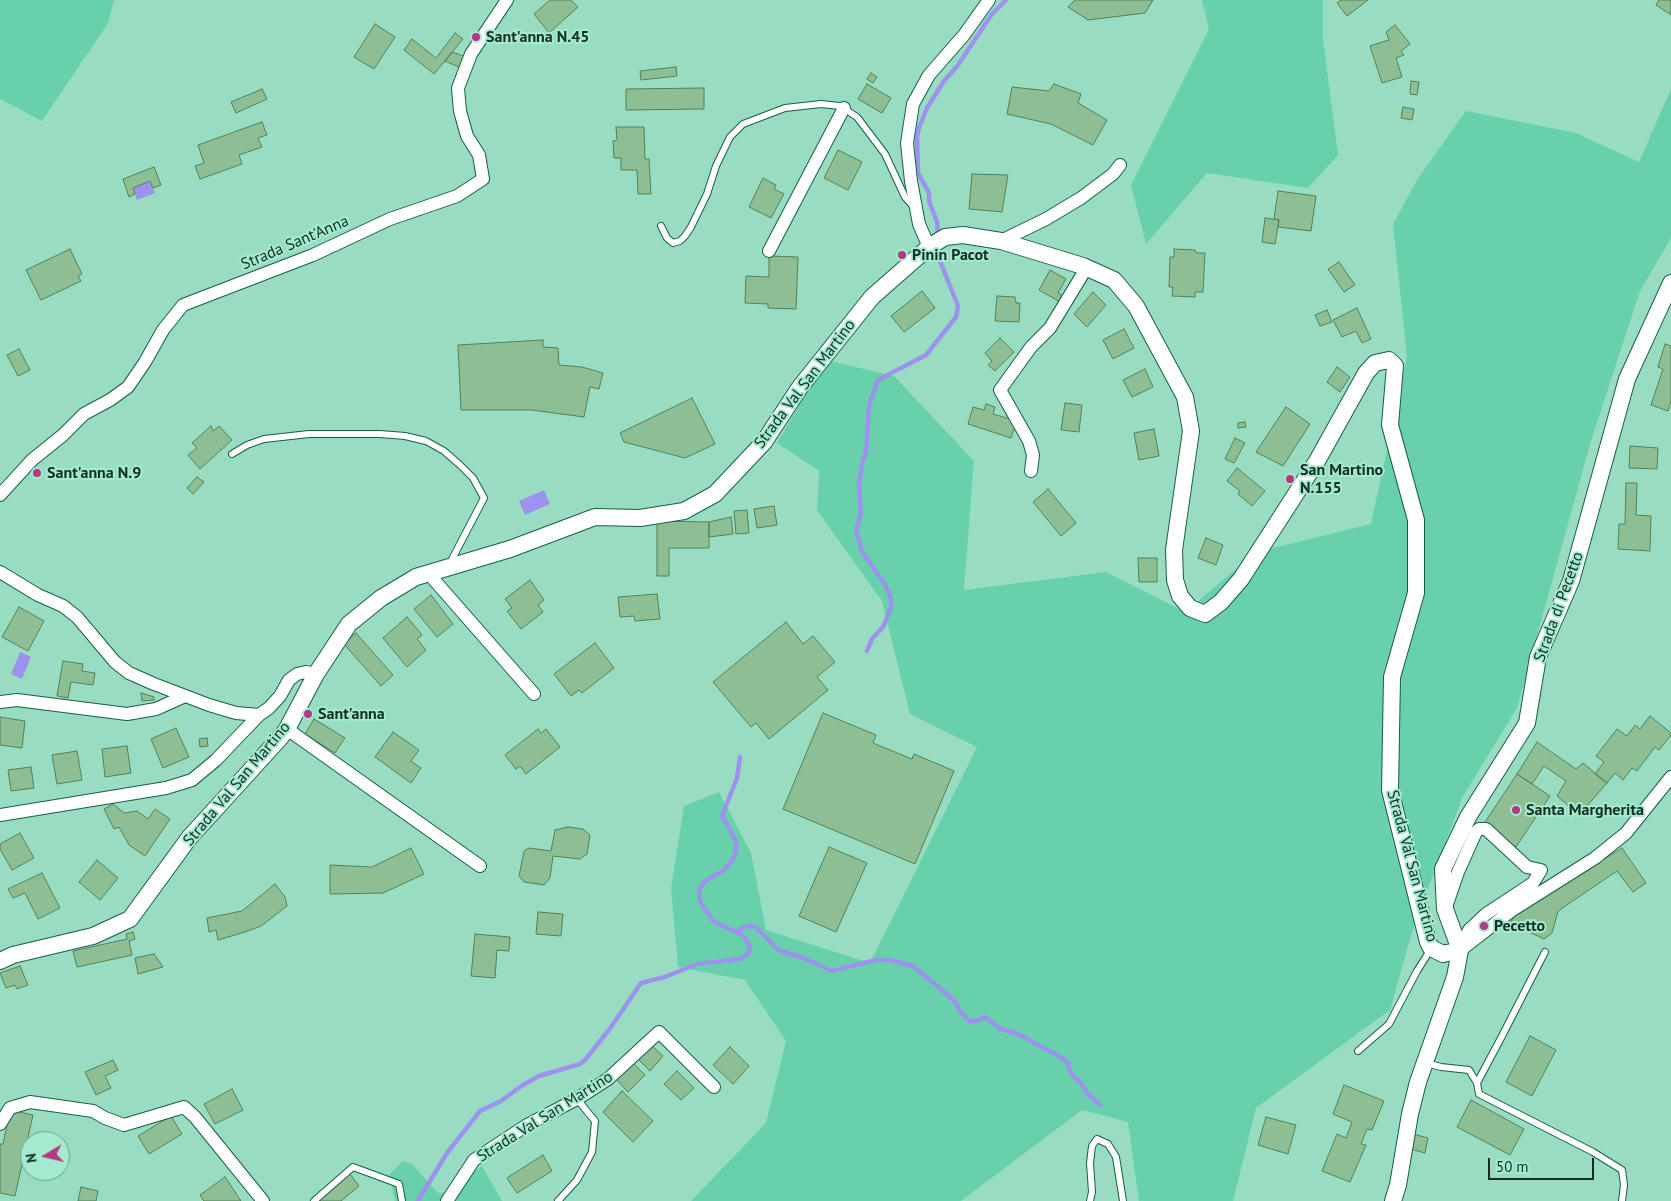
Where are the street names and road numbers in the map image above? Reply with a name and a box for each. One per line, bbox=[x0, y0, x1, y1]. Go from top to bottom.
street label: Strada Sant'Anna bbox=[238, 212, 352, 274]
street label: Strada Val San Martino bbox=[750, 316, 860, 452]
street label: Strada di Pecetto bbox=[1530, 549, 1588, 665]
street label: Strada Val San Martino bbox=[179, 718, 295, 850]
street label: Strada Val San Martino bbox=[1383, 788, 1441, 944]
street label: Strada Val San Martino bbox=[474, 1067, 616, 1167]

